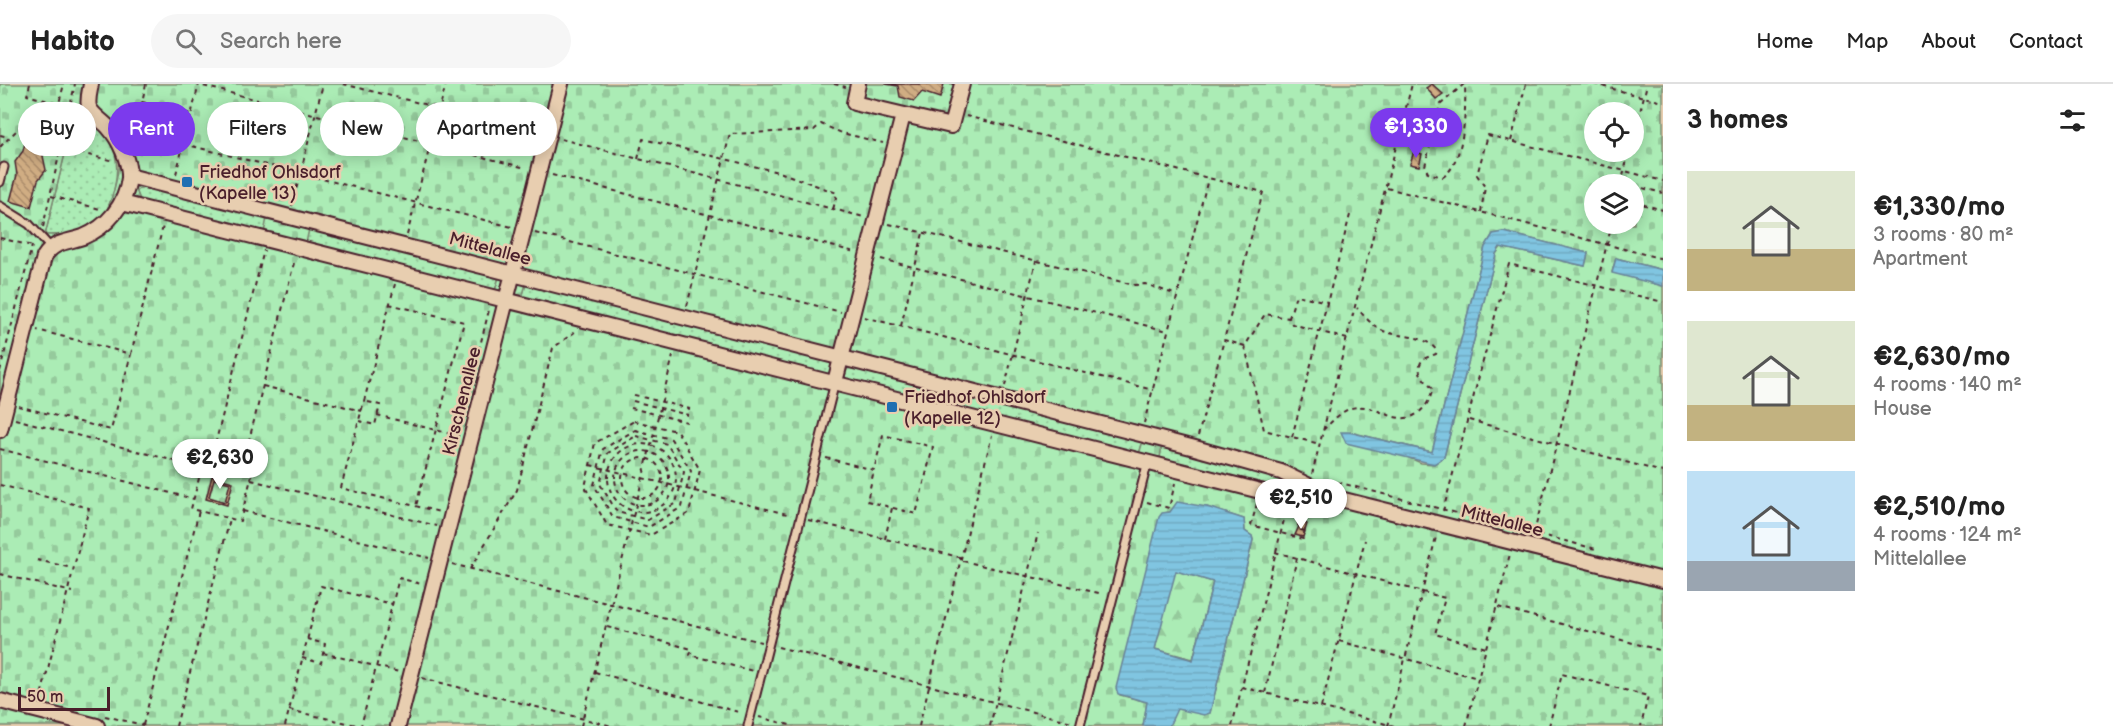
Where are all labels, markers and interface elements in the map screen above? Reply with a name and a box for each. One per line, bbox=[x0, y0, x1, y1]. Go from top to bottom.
search box bbox=[151, 14, 571, 68]
text: Habito bbox=[30, 25, 115, 58]
icon: search bbox=[172, 25, 205, 58]
text: Search here bbox=[220, 28, 342, 55]
text: Home bbox=[1756, 29, 1813, 54]
text: Map bbox=[1846, 29, 1888, 54]
text: About bbox=[1921, 29, 1976, 54]
text: Contact bbox=[2009, 29, 2083, 54]
chip: Buy bbox=[18, 102, 96, 156]
chip: Rent bbox=[108, 102, 195, 156]
chip: Filters bbox=[207, 102, 308, 156]
chip: New bbox=[320, 102, 404, 156]
chip: Apartment bbox=[416, 102, 557, 156]
map controls bbox=[1584, 102, 1644, 234]
button: locate bbox=[1584, 102, 1644, 162]
icon: filters bbox=[2056, 104, 2089, 137]
text: 3 homes bbox=[1687, 105, 1788, 136]
pin: €1,330 bbox=[1367, 108, 1465, 159]
text: €1,330 bbox=[1384, 115, 1448, 139]
place label: Friedhof Ohlsdorf (Kapelle 13) bbox=[199, 162, 342, 204]
button: layers bbox=[1584, 174, 1644, 234]
marker: Friedhof Ohlsdorf (Kapelle 13) bbox=[180, 175, 194, 189]
text: €1,330/mo bbox=[1873, 192, 2005, 223]
icon: home bbox=[1735, 195, 1807, 267]
text: 3 rooms · 80 m² bbox=[1873, 223, 2014, 247]
street label: Mittelallee bbox=[447, 228, 534, 270]
text: Apartment bbox=[1873, 247, 1968, 271]
text: €2,630/mo bbox=[1873, 342, 2010, 373]
street label: Kirschenallee bbox=[438, 344, 486, 457]
icon: home bbox=[1735, 345, 1807, 417]
text: 4 rooms · 140 m² bbox=[1873, 373, 2022, 397]
place label: Friedhof Ohlsdorf (Kapelle 12) bbox=[904, 387, 1047, 429]
text: House bbox=[1873, 397, 1932, 421]
marker: Friedhof Ohlsdorf (Kapelle 12) bbox=[885, 400, 899, 414]
pin: €2,630 bbox=[171, 439, 269, 490]
text: €2,630 bbox=[186, 446, 254, 470]
pin: €2,510 bbox=[1252, 479, 1350, 530]
text: €2,510 bbox=[1269, 486, 1333, 510]
text: €2,510/mo bbox=[1873, 492, 2005, 523]
icon: home bbox=[1735, 495, 1807, 567]
street label: Mittelallee bbox=[1459, 501, 1546, 541]
text: 4 rooms · 124 m² bbox=[1873, 523, 2022, 547]
text: Mittelallee bbox=[1873, 547, 1967, 571]
scale bar bbox=[18, 684, 110, 712]
text: 50 m bbox=[27, 688, 63, 707]

